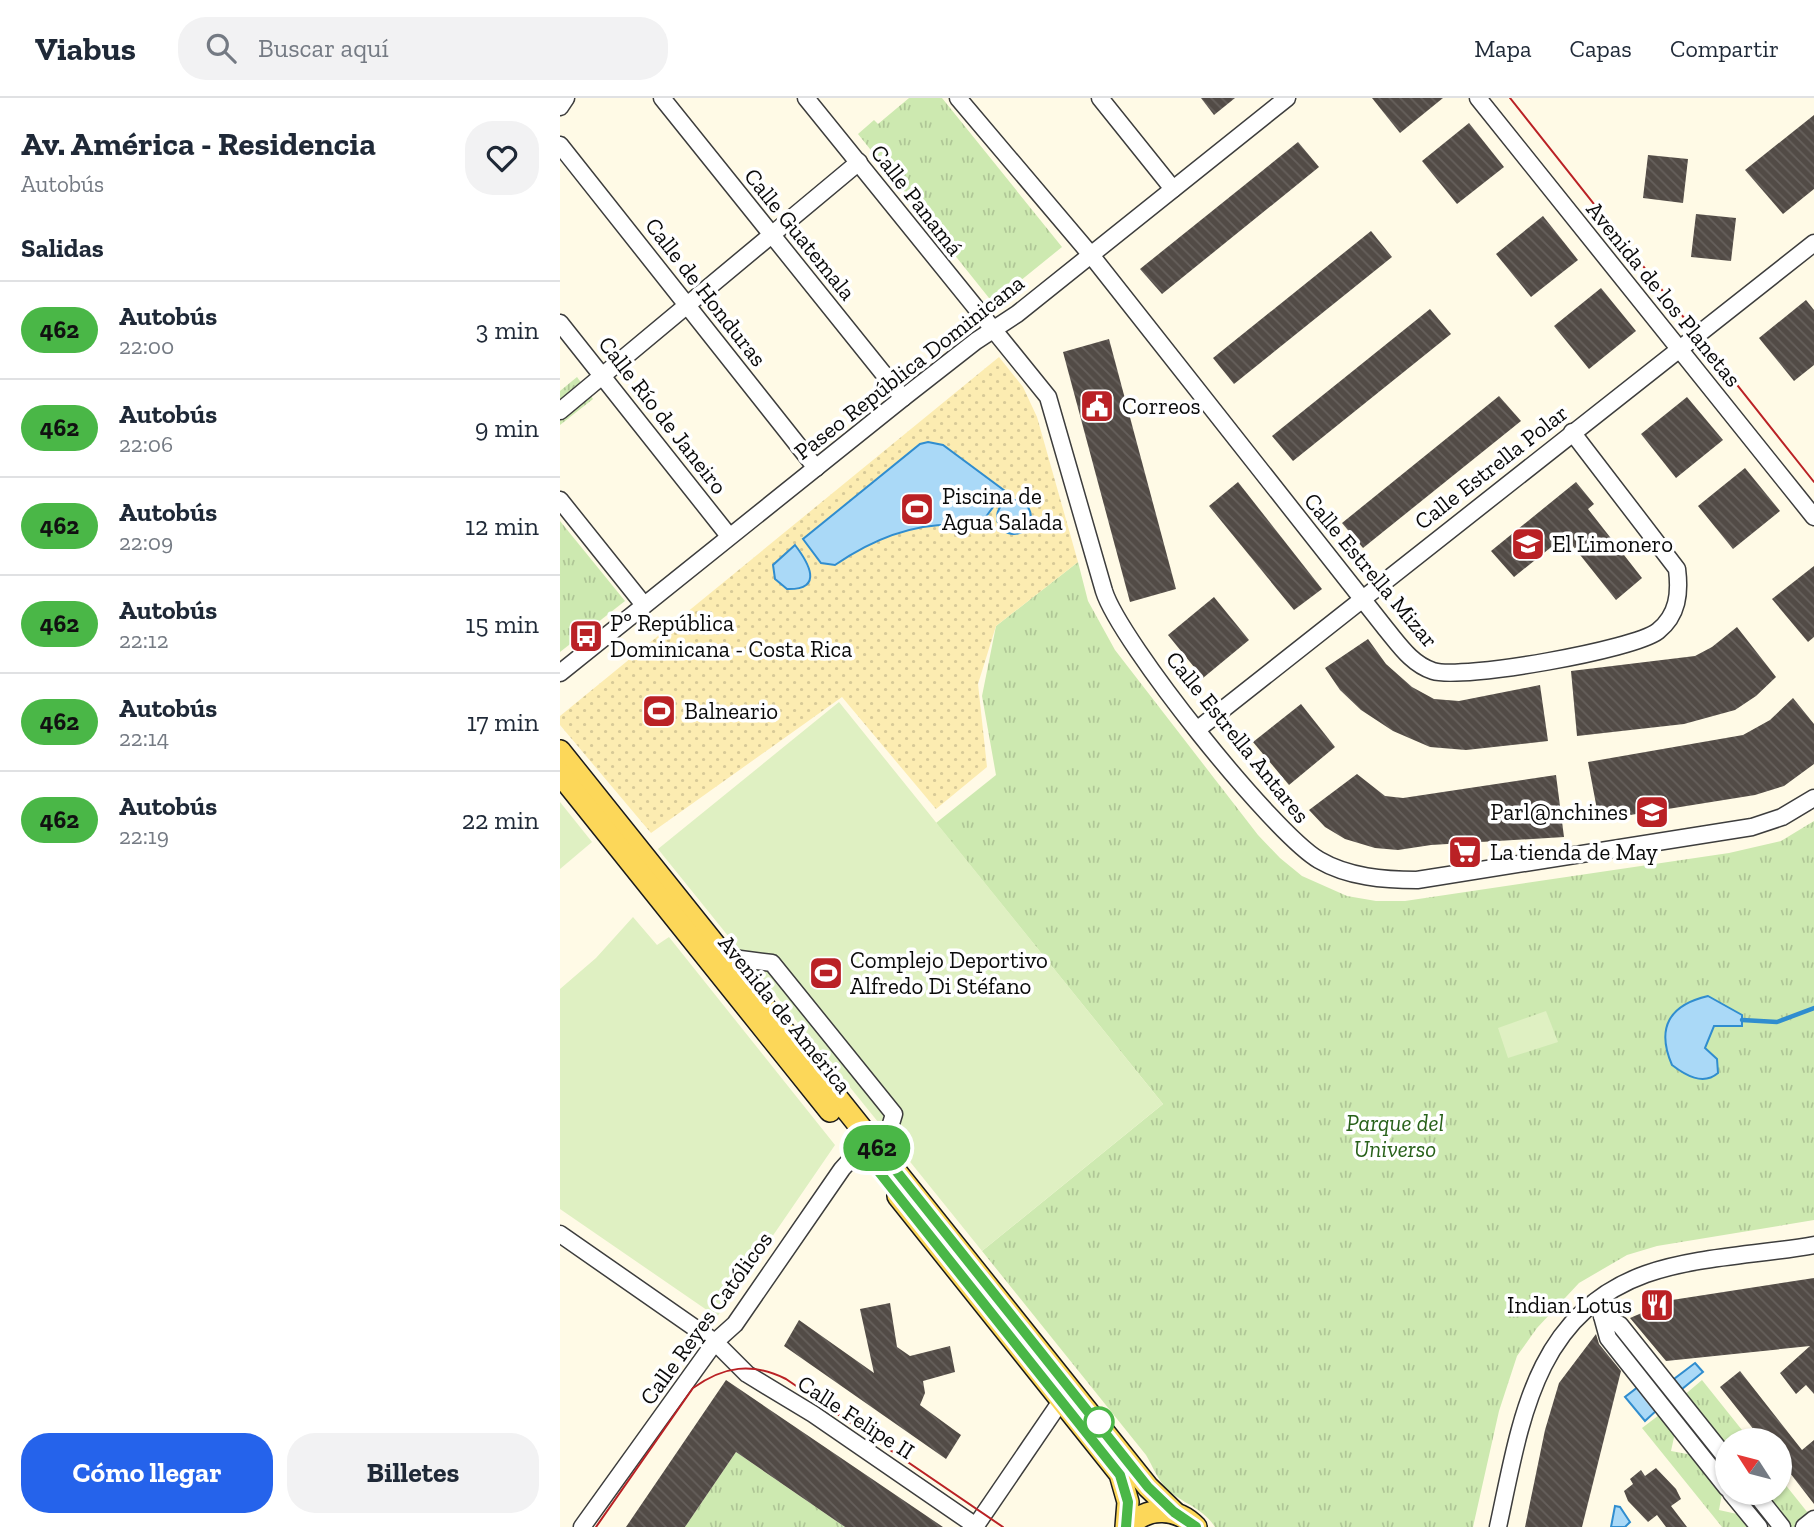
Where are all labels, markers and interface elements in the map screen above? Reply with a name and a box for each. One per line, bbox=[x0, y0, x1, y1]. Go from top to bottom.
search box bbox=[178, 17, 668, 80]
text: Viabus bbox=[35, 29, 136, 68]
icon: search bbox=[202, 29, 240, 67]
text: Buscar aquí bbox=[258, 32, 389, 64]
text: Mapa bbox=[1474, 34, 1531, 63]
text: Capas bbox=[1569, 34, 1632, 63]
text: Compartir bbox=[1670, 34, 1779, 63]
button: heart bbox=[465, 121, 539, 195]
text: Av. América - Residencia bbox=[21, 124, 376, 163]
street label: Calle Panamá bbox=[865, 139, 969, 261]
street label: Calle Guatemala bbox=[738, 162, 862, 306]
text: Autobús bbox=[21, 170, 104, 198]
street label: Avenida de los Planetas bbox=[1581, 196, 1747, 392]
street label: Calle de Honduras bbox=[639, 212, 773, 372]
text: Salidas bbox=[21, 232, 104, 264]
street label: Paseo República Dominicana bbox=[788, 269, 1030, 465]
text: Autobús bbox=[119, 300, 217, 332]
text: 3 min bbox=[476, 314, 539, 346]
text: 462 bbox=[40, 315, 79, 344]
street label: Calle Río de Janeiro bbox=[593, 330, 733, 500]
text: 22:00 bbox=[119, 332, 174, 360]
public building icon: Correos bbox=[1078, 387, 1116, 425]
place label: Correos bbox=[1122, 392, 1201, 420]
text: Autobús bbox=[119, 398, 217, 430]
street label: Calle Estrella Polar bbox=[1409, 398, 1573, 536]
text: 9 min bbox=[475, 412, 539, 444]
text: 462 bbox=[40, 413, 79, 442]
text: 22:06 bbox=[119, 430, 173, 458]
place label: Piscina de Agua Salada bbox=[942, 482, 1063, 536]
street label: Calle Estrella Mizar bbox=[1298, 487, 1444, 653]
sports icon: Piscina de Agua Salada bbox=[898, 490, 936, 528]
text: Autobús bbox=[119, 496, 217, 528]
text: 12 min bbox=[465, 510, 539, 542]
text: 462 bbox=[40, 511, 79, 540]
school or university icon: El Limonero bbox=[1509, 525, 1547, 563]
text: 22:09 bbox=[119, 528, 173, 556]
place label: El Limonero bbox=[1552, 530, 1673, 558]
text: Autobús bbox=[119, 594, 217, 626]
text: 15 min bbox=[465, 608, 539, 640]
text: 462 bbox=[40, 609, 79, 638]
place label: Pº República Dominicana - Costa Rica bbox=[610, 609, 852, 663]
bus stop icon: Pº República Dominicana - Costa Rica bbox=[567, 617, 605, 655]
text: 22:12 bbox=[119, 626, 169, 654]
street label: Calle Estrella Antares bbox=[1160, 645, 1316, 829]
text: Autobús bbox=[119, 692, 217, 724]
sports icon: Balneario bbox=[640, 692, 678, 730]
place label: Balneario bbox=[684, 697, 778, 725]
text: 17 min bbox=[467, 706, 539, 738]
text: 462 bbox=[40, 707, 79, 736]
text: 22:14 bbox=[119, 724, 169, 752]
text: Autobús bbox=[119, 790, 217, 822]
school or university icon: Parl@nchines bbox=[1633, 793, 1671, 831]
place label: Parl@nchines bbox=[1490, 798, 1628, 826]
text: 22 min bbox=[462, 804, 539, 836]
text: 462 bbox=[40, 805, 79, 834]
text: 22:19 bbox=[119, 822, 169, 850]
supermarket icon: La tienda de May bbox=[1446, 833, 1484, 871]
place label: La tienda de May bbox=[1490, 838, 1658, 866]
street label: Avenida de América bbox=[712, 929, 858, 1099]
place label: Complejo Deportivo Alfredo Di Stéfano bbox=[850, 946, 1048, 1000]
sports icon: Complejo Deportivo Alfredo Di Stéfano bbox=[807, 954, 845, 992]
park label: Parque del Universo bbox=[1346, 1109, 1444, 1163]
line badge: 462 bbox=[837, 1125, 917, 1171]
text: 462 bbox=[857, 1133, 897, 1162]
street label: Calle Reyes Católicos bbox=[634, 1226, 778, 1410]
restaurant icon: Indian Lotus bbox=[1638, 1286, 1676, 1324]
place label: Indian Lotus bbox=[1507, 1291, 1632, 1319]
street label: Calle Felipe II bbox=[792, 1369, 920, 1465]
unlabelled marker bbox=[1084, 1407, 1114, 1437]
north arrow bbox=[1715, 1428, 1792, 1505]
map controls bbox=[1715, 1428, 1792, 1505]
button: Cómo llegar bbox=[21, 1433, 273, 1513]
button: Billetes bbox=[287, 1433, 539, 1513]

